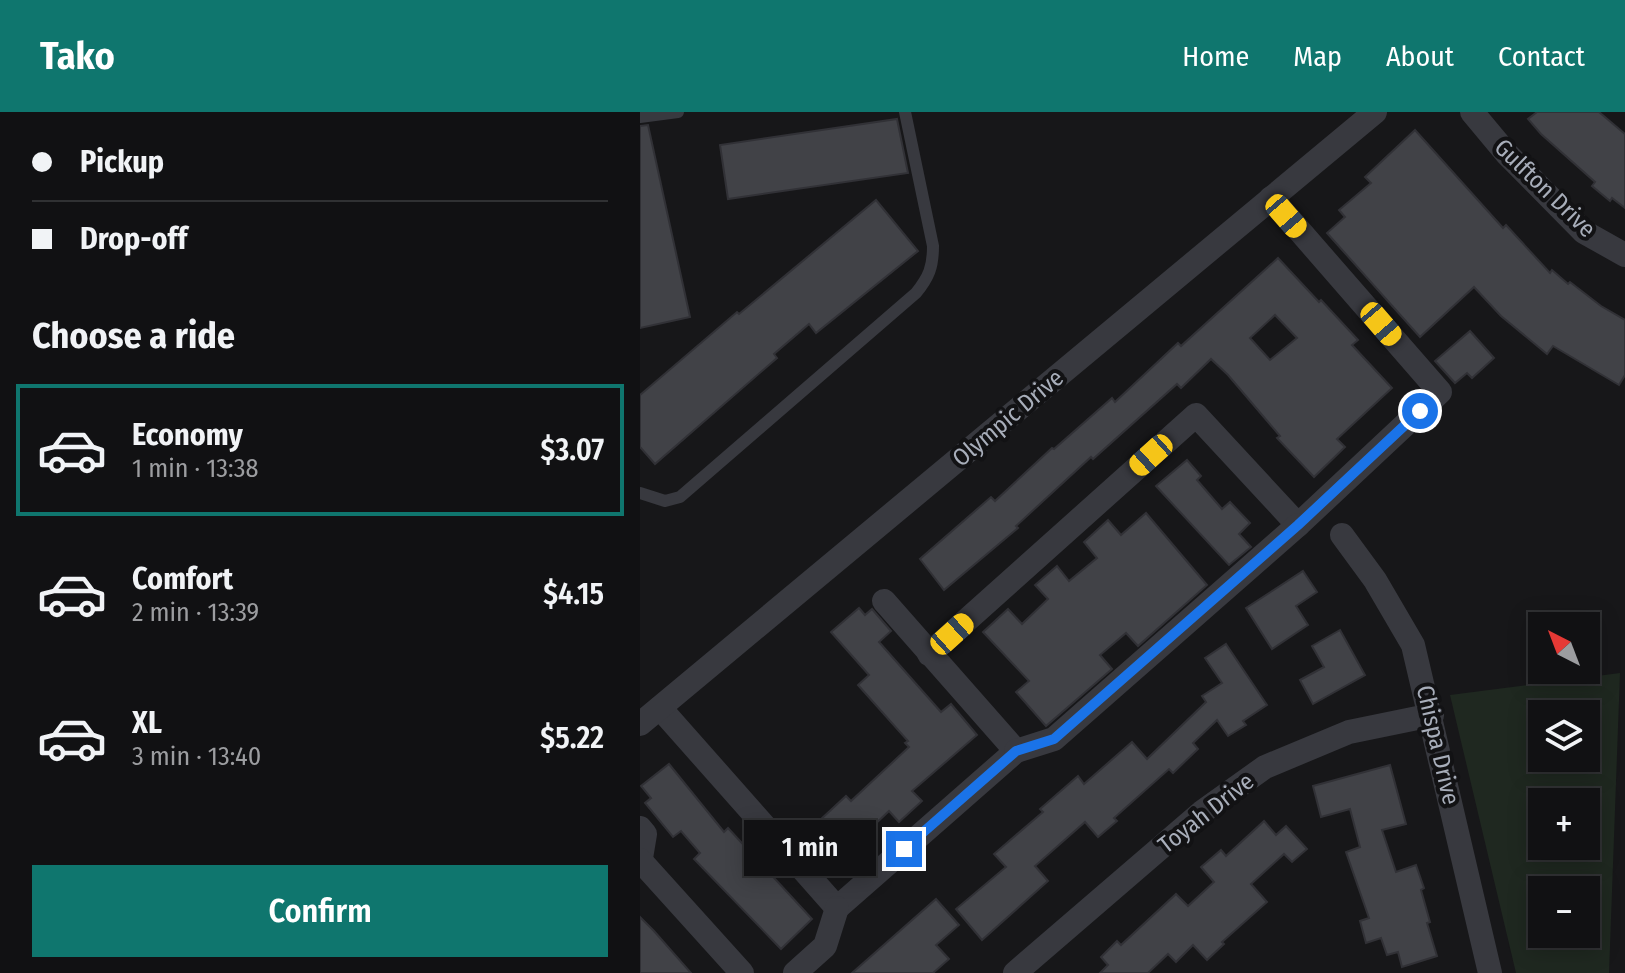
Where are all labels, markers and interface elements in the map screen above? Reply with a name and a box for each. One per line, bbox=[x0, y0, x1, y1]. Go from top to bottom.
text: Tako bbox=[40, 33, 115, 79]
text: Home bbox=[1182, 40, 1249, 73]
text: Map bbox=[1293, 40, 1342, 73]
text: About bbox=[1386, 40, 1454, 73]
text: Contact bbox=[1498, 40, 1585, 73]
street label: Gulfton Drive bbox=[1489, 133, 1601, 243]
text: Pickup bbox=[80, 144, 164, 180]
car bbox=[1261, 190, 1311, 242]
text: Drop-off bbox=[80, 221, 187, 257]
car bbox=[1356, 298, 1406, 350]
text: Choose a ride bbox=[32, 314, 235, 358]
street label: Olympic Drive bbox=[947, 364, 1069, 472]
route start bbox=[1402, 393, 1438, 429]
icon: car bbox=[36, 414, 108, 486]
text: Economy bbox=[132, 417, 243, 453]
car bbox=[1125, 430, 1177, 480]
text: $3.07 bbox=[540, 432, 604, 468]
text: 1 min · 13:38 bbox=[132, 453, 259, 484]
icon: car bbox=[36, 558, 108, 630]
text: Comfort bbox=[132, 561, 233, 597]
text: $4.15 bbox=[543, 576, 604, 612]
text: 2 min · 13:39 bbox=[132, 597, 259, 628]
car bbox=[926, 609, 978, 659]
north arrow bbox=[1528, 612, 1600, 684]
map controls bbox=[1528, 612, 1600, 948]
street label: Chispa Drive bbox=[1411, 683, 1465, 807]
button: layers bbox=[1528, 700, 1600, 772]
icon: car bbox=[36, 702, 108, 774]
text: XL bbox=[132, 705, 162, 741]
text: $5.22 bbox=[540, 720, 604, 756]
text: 3 min · 13:40 bbox=[132, 741, 261, 772]
street label: Toyah Drive bbox=[1153, 767, 1259, 859]
button: + bbox=[1528, 788, 1600, 860]
callout: 1 min bbox=[744, 821, 876, 877]
route end bbox=[886, 831, 922, 867]
text: 1 min bbox=[782, 832, 838, 863]
button: Confirm bbox=[32, 865, 608, 957]
button: − bbox=[1528, 876, 1600, 948]

